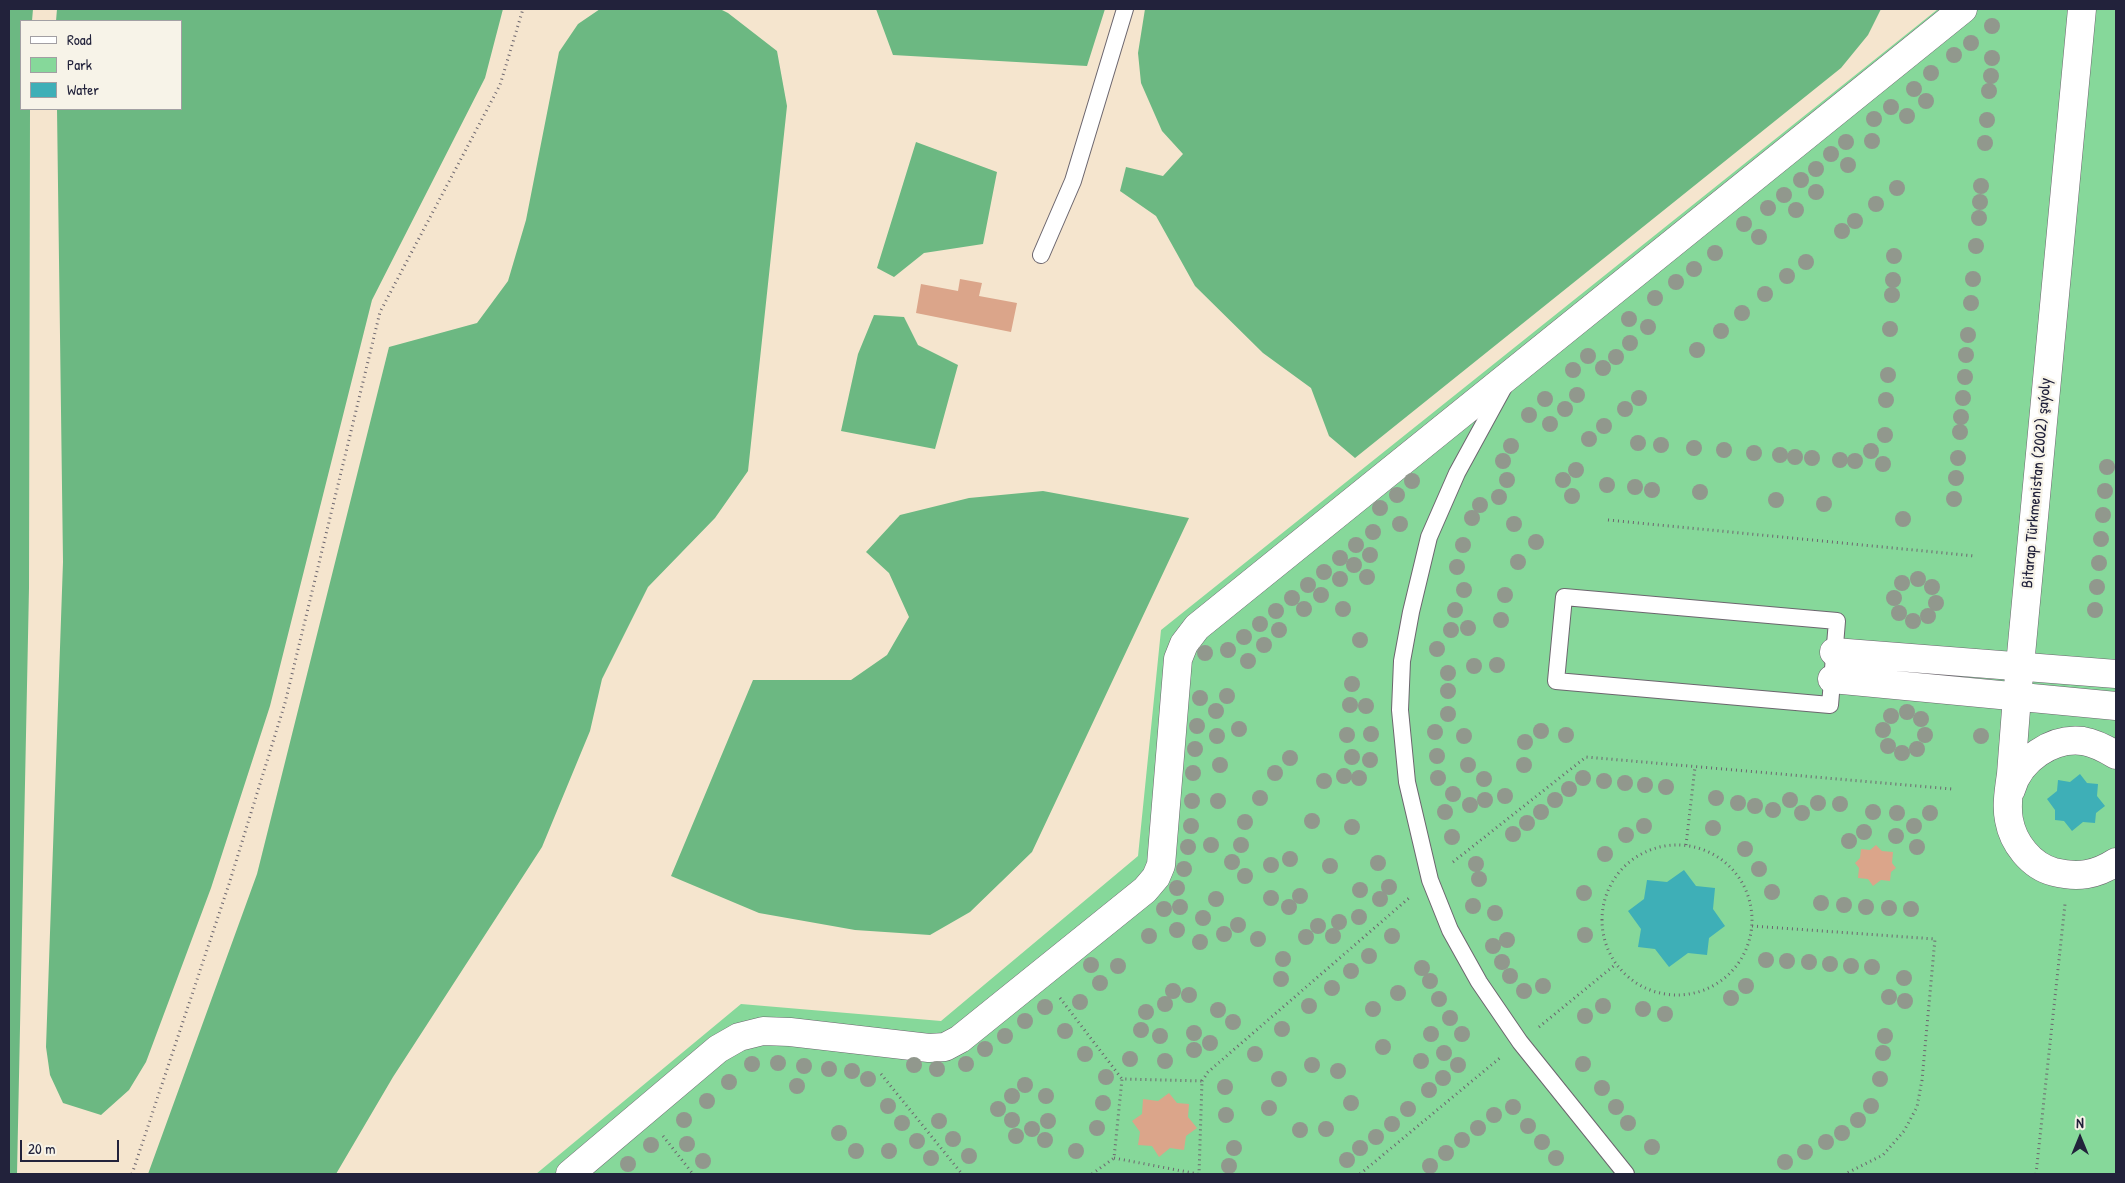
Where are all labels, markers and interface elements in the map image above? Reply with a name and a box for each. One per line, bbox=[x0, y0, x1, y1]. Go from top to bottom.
legend bbox=[20, 20, 182, 110]
text: Road bbox=[67, 29, 92, 50]
text: Park bbox=[67, 54, 92, 75]
text: Water bbox=[67, 79, 99, 100]
street label: Bitarap Türkmenistan (2002) şaýoly bbox=[2018, 377, 2056, 589]
north arrow bbox=[2055, 1113, 2105, 1163]
text: N bbox=[2076, 1113, 2084, 1132]
scale bar bbox=[22, 1130, 121, 1162]
text: 20 m bbox=[28, 1138, 55, 1159]

